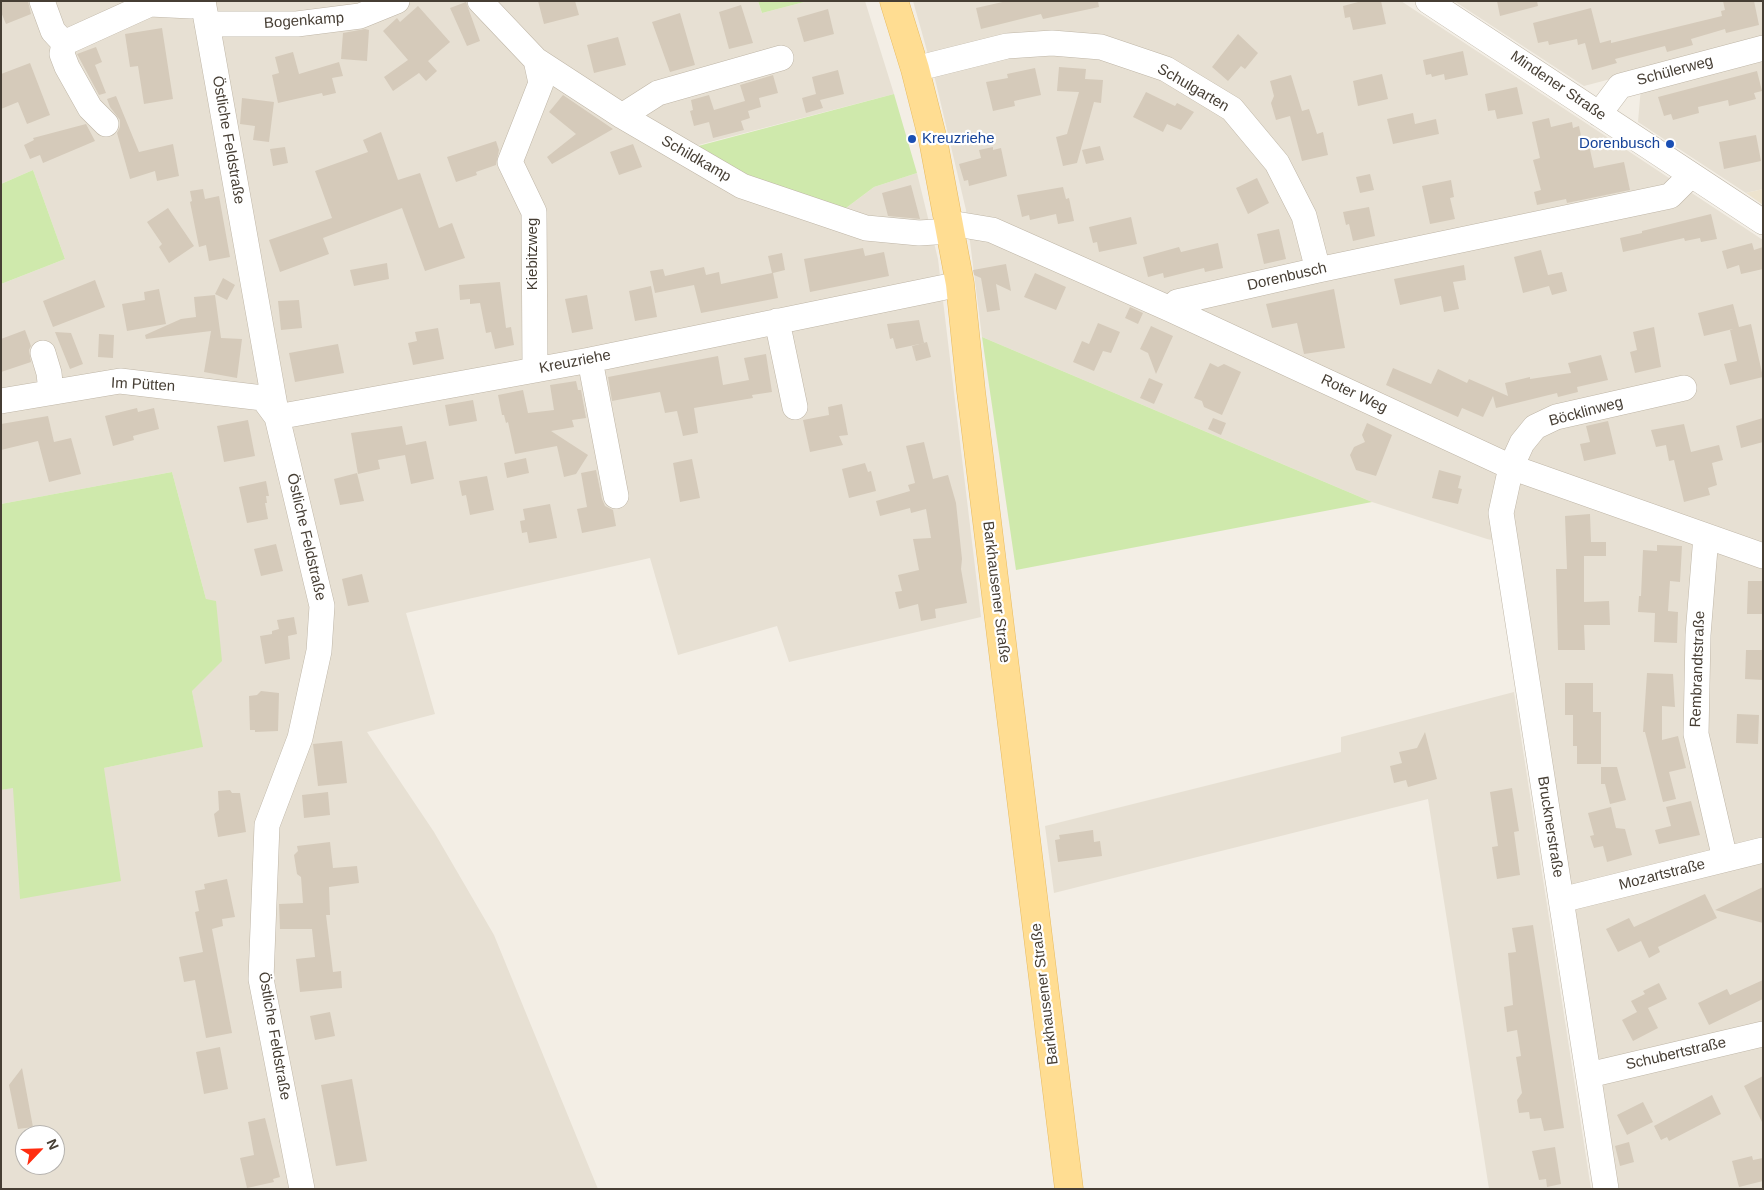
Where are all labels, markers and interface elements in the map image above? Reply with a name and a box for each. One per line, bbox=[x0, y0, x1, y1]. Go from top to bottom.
street label: Bogenkamp bbox=[263, 9, 345, 33]
street label: Mindener Straße bbox=[1507, 47, 1609, 125]
street label: Schülerweg bbox=[1635, 52, 1715, 90]
street label: Schulgarten bbox=[1154, 60, 1232, 116]
street label: Östliche Feldstraße bbox=[208, 74, 248, 206]
place label: Kreuzriehe bbox=[922, 130, 995, 148]
street label: Schildkamp bbox=[658, 132, 734, 186]
marker: Kreuzriehe bbox=[906, 133, 918, 145]
place label: Dorenbusch bbox=[1579, 135, 1660, 153]
marker: Dorenbusch bbox=[1664, 138, 1676, 150]
street label: Kiebitzweg bbox=[524, 218, 542, 290]
street label: Dorenbusch bbox=[1246, 259, 1328, 295]
street label: Kreuzriehe bbox=[538, 346, 612, 378]
street label: Roter Weg bbox=[1318, 371, 1390, 417]
street label: Im Pütten bbox=[110, 374, 176, 396]
street label: Böcklinweg bbox=[1547, 393, 1625, 431]
street label: Östliche Feldstraße bbox=[283, 472, 329, 602]
street label: Barkhausener Straße bbox=[978, 520, 1014, 664]
street label: Rembrandtstraße bbox=[1687, 610, 1709, 728]
street label: Brucknerstraße bbox=[1533, 775, 1567, 879]
street label: Mozartstraße bbox=[1617, 856, 1707, 894]
street label: Barkhausener Straße bbox=[1027, 922, 1063, 1066]
street label: Östliche Feldstraße bbox=[254, 970, 294, 1102]
street label: Schubertstraße bbox=[1624, 1034, 1728, 1074]
north arrow bbox=[15, 1125, 65, 1175]
text: N bbox=[43, 1136, 62, 1152]

